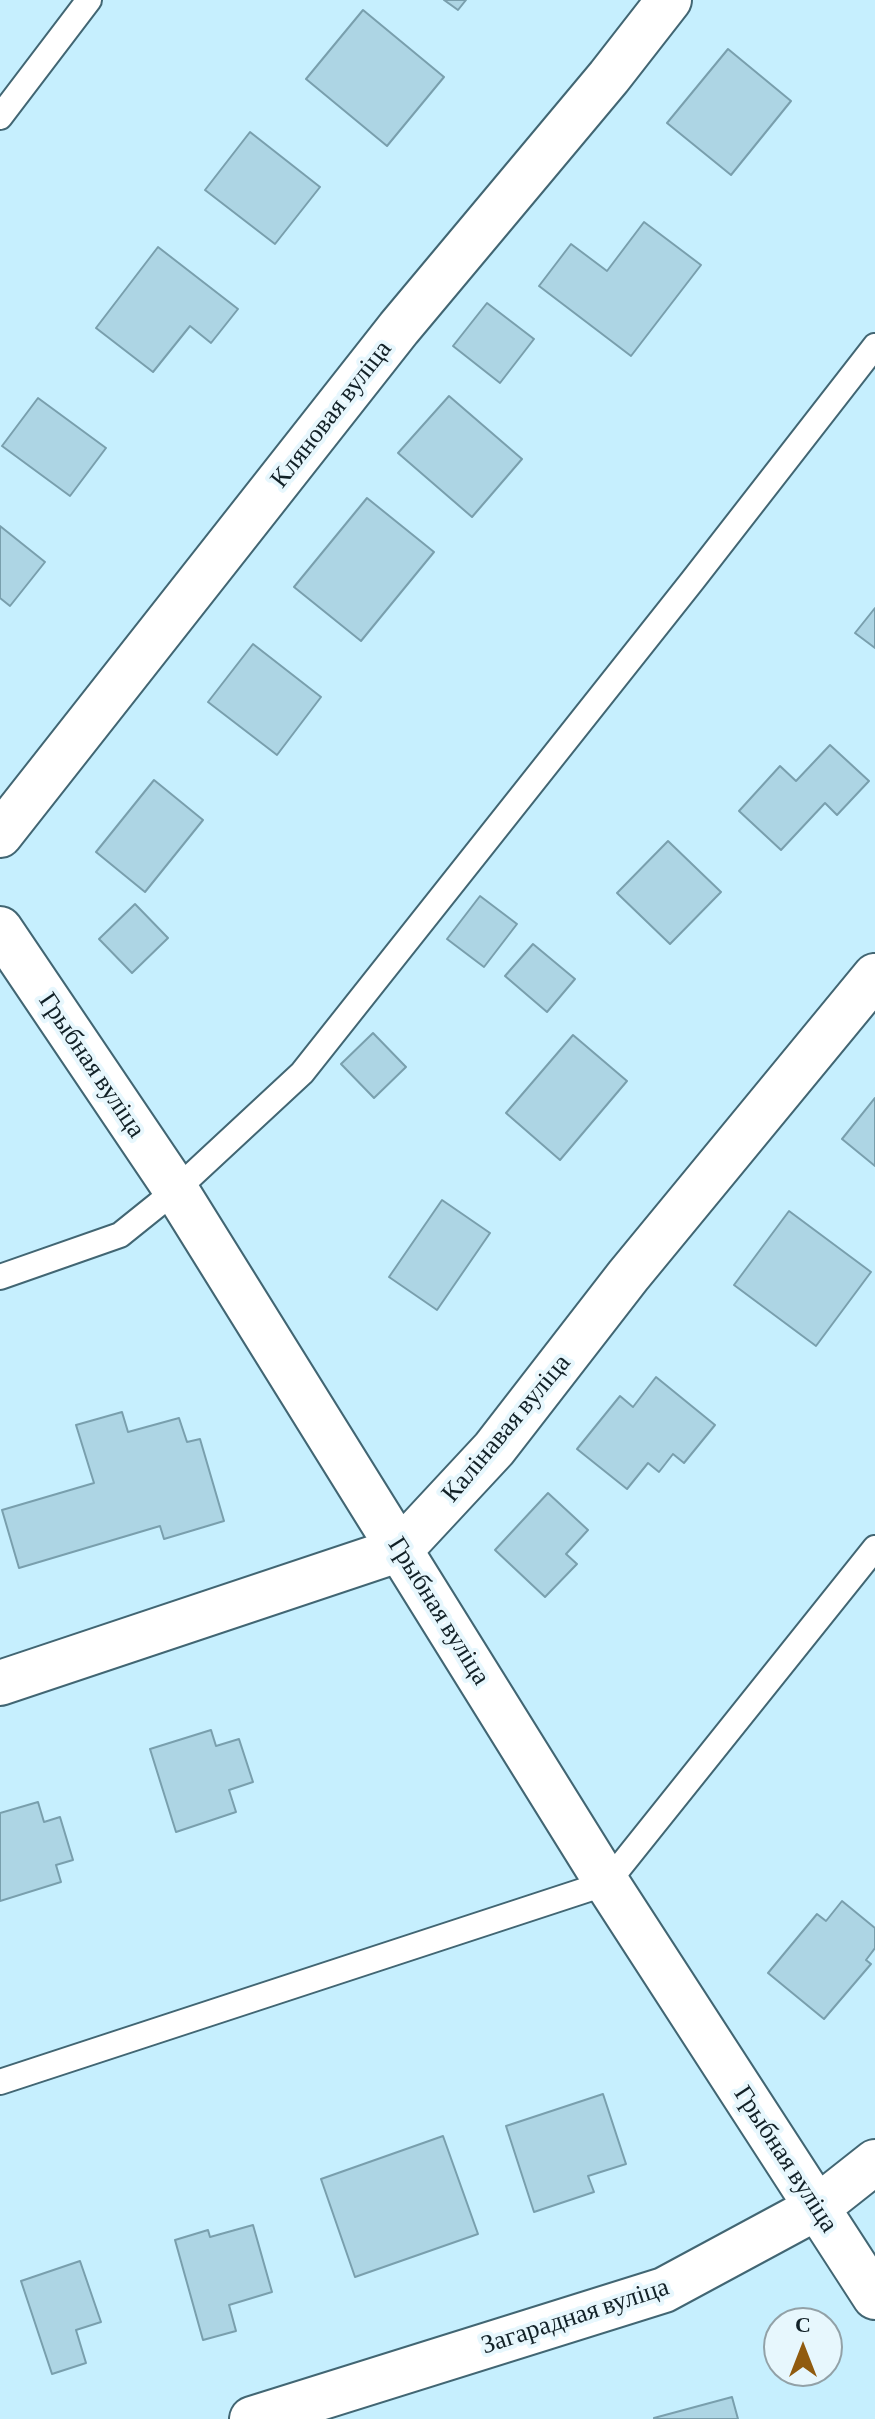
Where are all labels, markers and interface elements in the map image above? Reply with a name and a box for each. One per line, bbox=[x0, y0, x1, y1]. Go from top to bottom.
street label: Кляновая вуліца bbox=[264, 334, 398, 494]
street label: Грыбная вуліца bbox=[32, 987, 152, 1143]
street label: Калінавая вуліца bbox=[435, 1348, 577, 1508]
street label: Грыбная вуліца bbox=[381, 1531, 497, 1691]
street label: Грыбная вуліца bbox=[727, 2080, 845, 2238]
street label: Загарадная вуліца bbox=[477, 2271, 673, 2361]
north arrow bbox=[763, 2307, 843, 2387]
text: С bbox=[795, 2312, 811, 2337]

